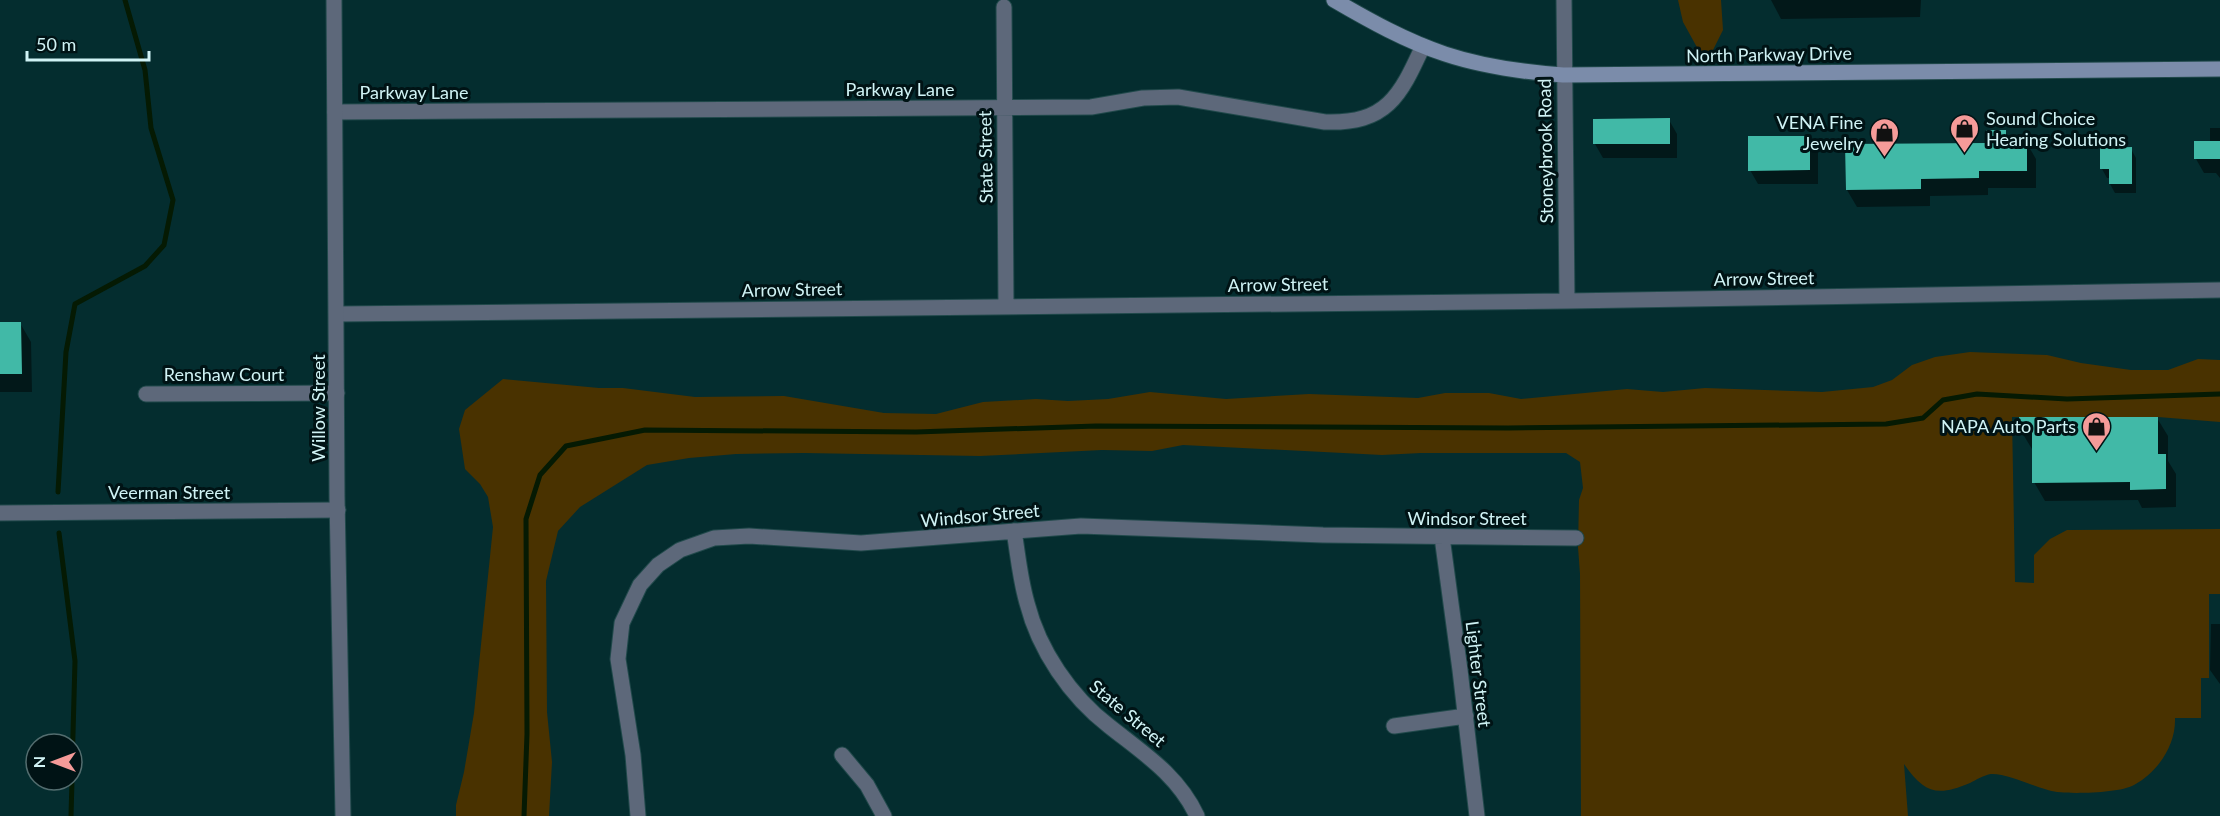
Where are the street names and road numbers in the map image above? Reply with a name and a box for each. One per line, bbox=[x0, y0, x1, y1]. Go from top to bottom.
street label: North Parkway Drive bbox=[1686, 42, 1852, 66]
street label: Parkway Lane bbox=[845, 78, 955, 100]
street label: Stoneybrook Road bbox=[1533, 78, 1557, 224]
street label: Parkway Lane bbox=[359, 81, 469, 103]
street label: State Street bbox=[973, 110, 997, 203]
street label: Arrow Street bbox=[1713, 266, 1815, 290]
street label: Arrow Street bbox=[1227, 272, 1329, 296]
street label: Arrow Street bbox=[741, 277, 843, 301]
street label: Willow Street bbox=[307, 354, 329, 462]
street label: Renshaw Court bbox=[164, 363, 285, 385]
street label: Veerman Street bbox=[108, 481, 231, 503]
street label: Windsor Street bbox=[920, 499, 1041, 531]
street label: Windsor Street bbox=[1407, 507, 1527, 529]
street label: Lighter Street bbox=[1462, 620, 1496, 729]
street label: State Street bbox=[1085, 675, 1171, 752]

